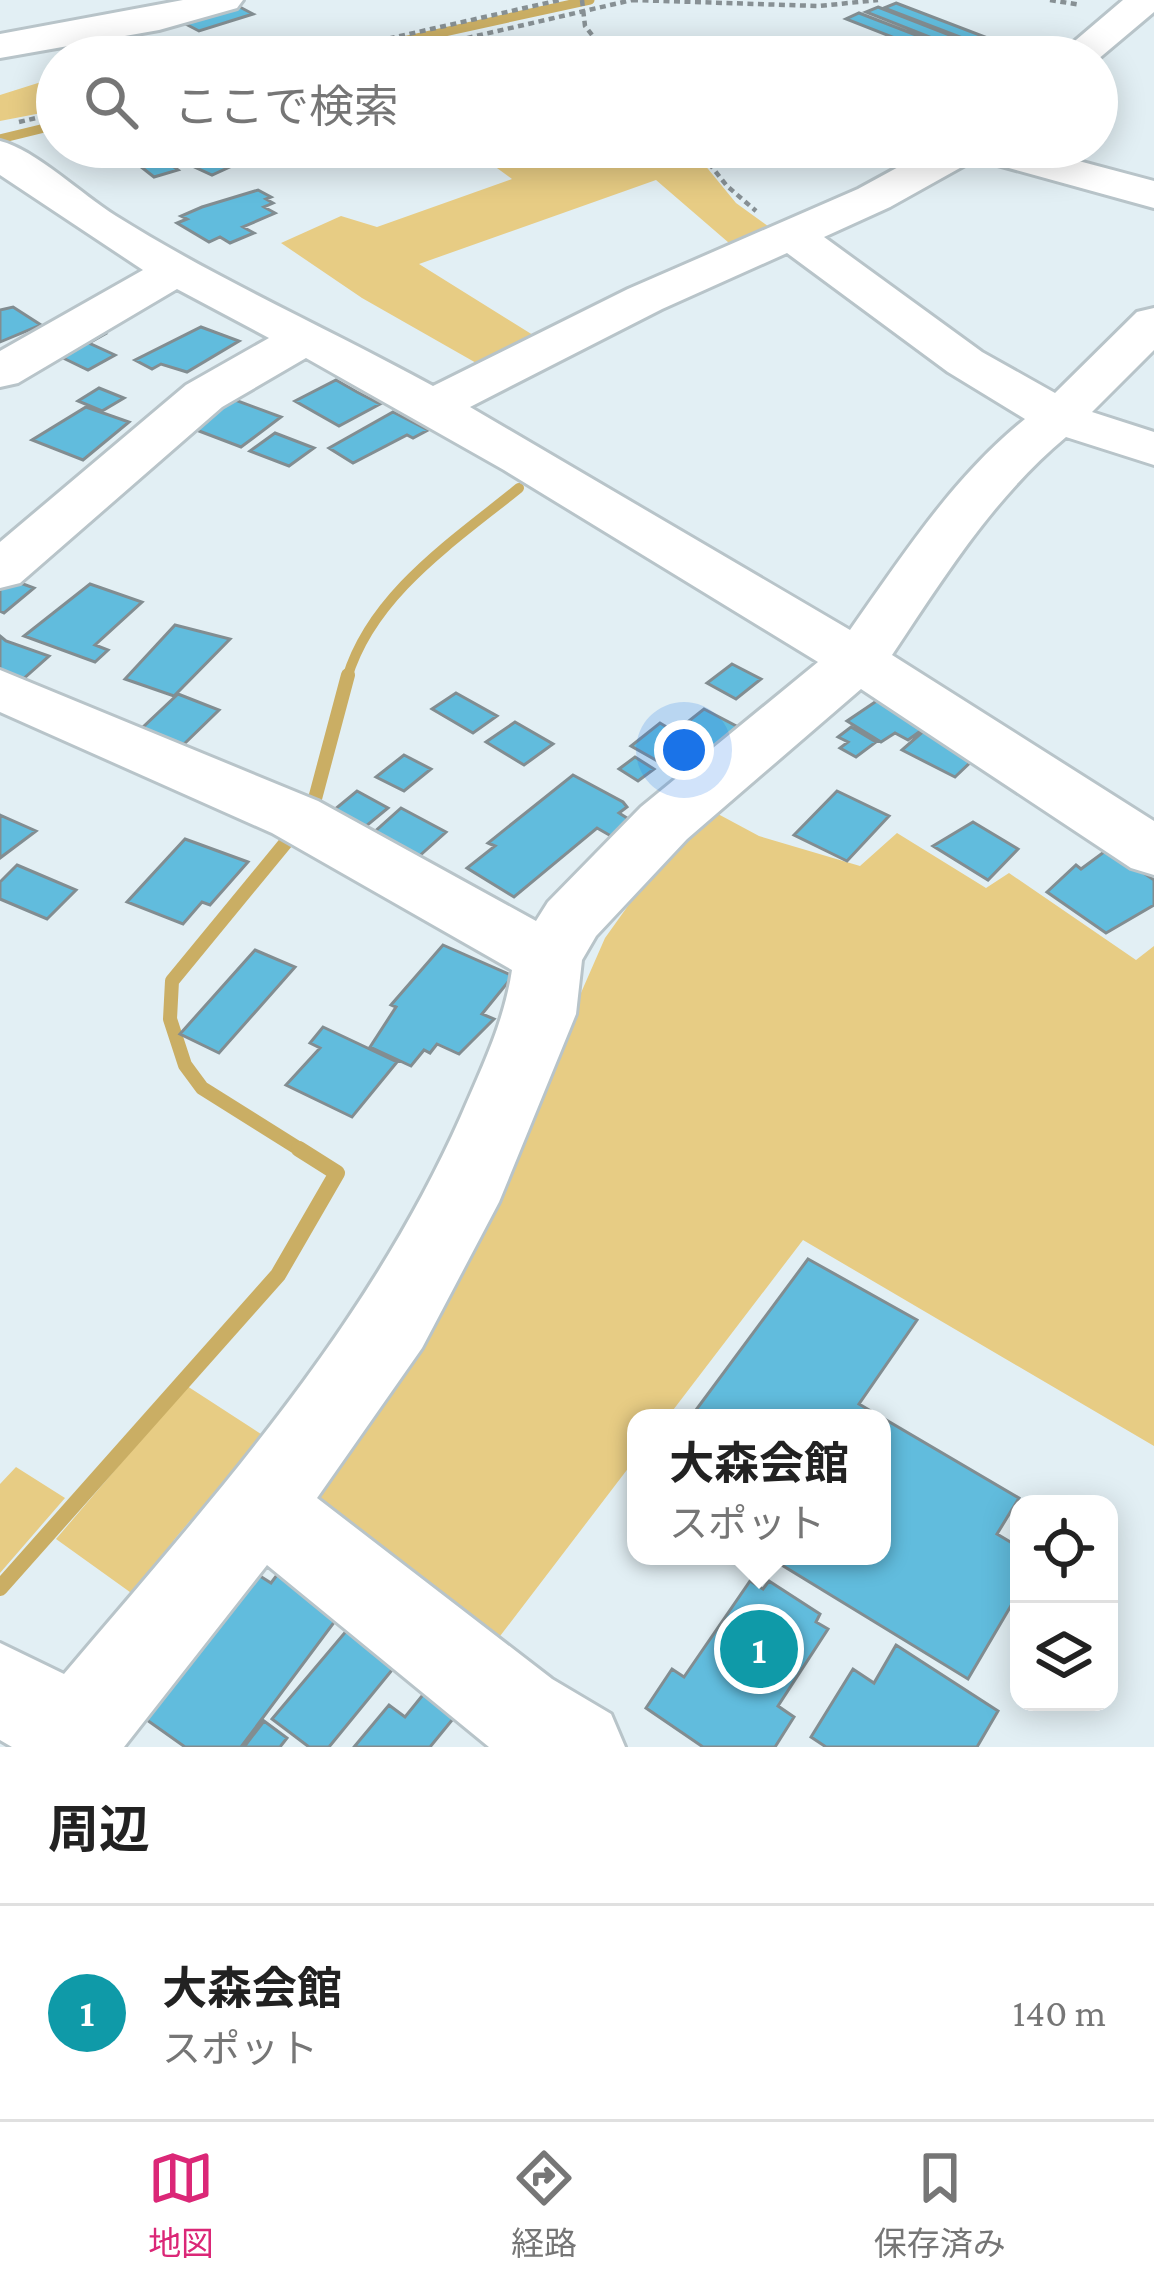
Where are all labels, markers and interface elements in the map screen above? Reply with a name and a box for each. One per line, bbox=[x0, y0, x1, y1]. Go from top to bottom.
search box bbox=[36, 36, 1118, 168]
icon: search bbox=[78, 69, 144, 135]
text: ここで検索 bbox=[174, 82, 399, 132]
your location bbox=[654, 720, 714, 780]
popup bbox=[627, 1409, 891, 1565]
text: 大森会館 bbox=[669, 1439, 849, 1489]
map controls bbox=[1010, 1495, 1118, 1711]
button: locate bbox=[1010, 1495, 1118, 1603]
text: スポット bbox=[669, 1502, 825, 1545]
button: layers bbox=[1010, 1603, 1118, 1711]
pin: 1 bbox=[720, 1604, 798, 1694]
text: 周辺 bbox=[48, 1801, 150, 1858]
text: 大森会館 bbox=[162, 1964, 342, 2014]
text: 1 bbox=[80, 1991, 94, 2034]
text: 140 m bbox=[1012, 1991, 1106, 2034]
text: スポット bbox=[162, 2027, 318, 2070]
tab: 地図 bbox=[148, 2145, 214, 2265]
tab: 経路 bbox=[511, 2145, 577, 2265]
tab: 保存済み bbox=[874, 2145, 1006, 2265]

